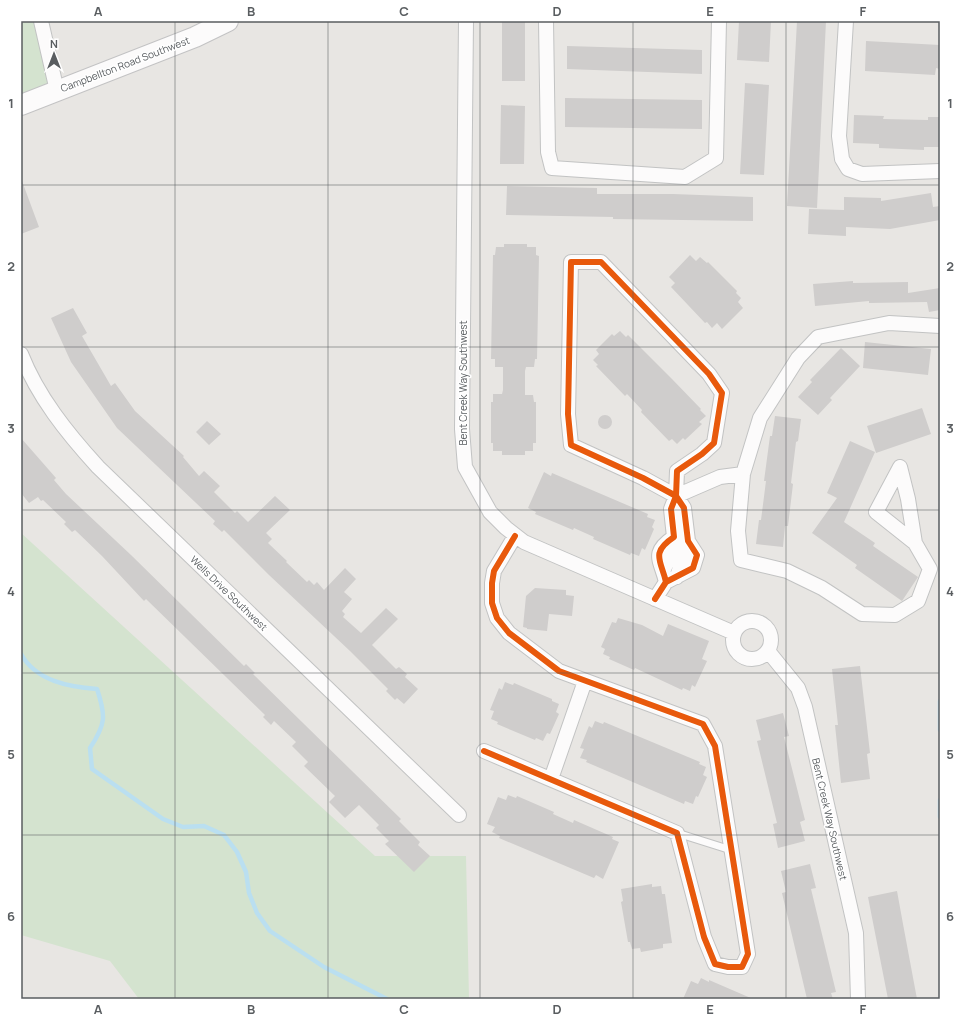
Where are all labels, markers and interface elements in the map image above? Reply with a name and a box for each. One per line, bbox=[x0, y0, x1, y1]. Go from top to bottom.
text: A bbox=[94, 2, 103, 20]
text: B bbox=[247, 2, 255, 20]
text: C bbox=[399, 2, 409, 20]
text: D bbox=[552, 2, 562, 20]
text: E bbox=[706, 2, 714, 20]
text: F bbox=[860, 2, 867, 20]
street label: Campbellton Road Southwest bbox=[58, 33, 192, 95]
north arrow bbox=[34, 34, 74, 74]
text: N bbox=[50, 36, 58, 51]
text: 1 bbox=[8, 94, 14, 112]
text: 1 bbox=[947, 94, 953, 112]
text: 2 bbox=[7, 257, 15, 275]
text: 2 bbox=[946, 257, 954, 275]
street label: Bent Creek Way Southwest bbox=[456, 320, 470, 446]
text: 3 bbox=[7, 419, 15, 437]
text: 3 bbox=[946, 419, 954, 437]
street label: Wells Drive Southwest bbox=[187, 552, 271, 634]
text: 4 bbox=[7, 582, 15, 600]
text: 4 bbox=[946, 582, 954, 600]
text: 5 bbox=[7, 745, 15, 763]
text: 5 bbox=[946, 745, 954, 763]
street label: Bent Creek Way Southwest bbox=[809, 756, 851, 882]
text: 6 bbox=[7, 907, 15, 925]
text: 6 bbox=[946, 907, 954, 925]
text: A bbox=[94, 1000, 103, 1018]
text: B bbox=[247, 1000, 255, 1018]
text: C bbox=[399, 1000, 409, 1018]
text: D bbox=[552, 1000, 562, 1018]
text: E bbox=[706, 1000, 714, 1018]
text: F bbox=[860, 1000, 867, 1018]

